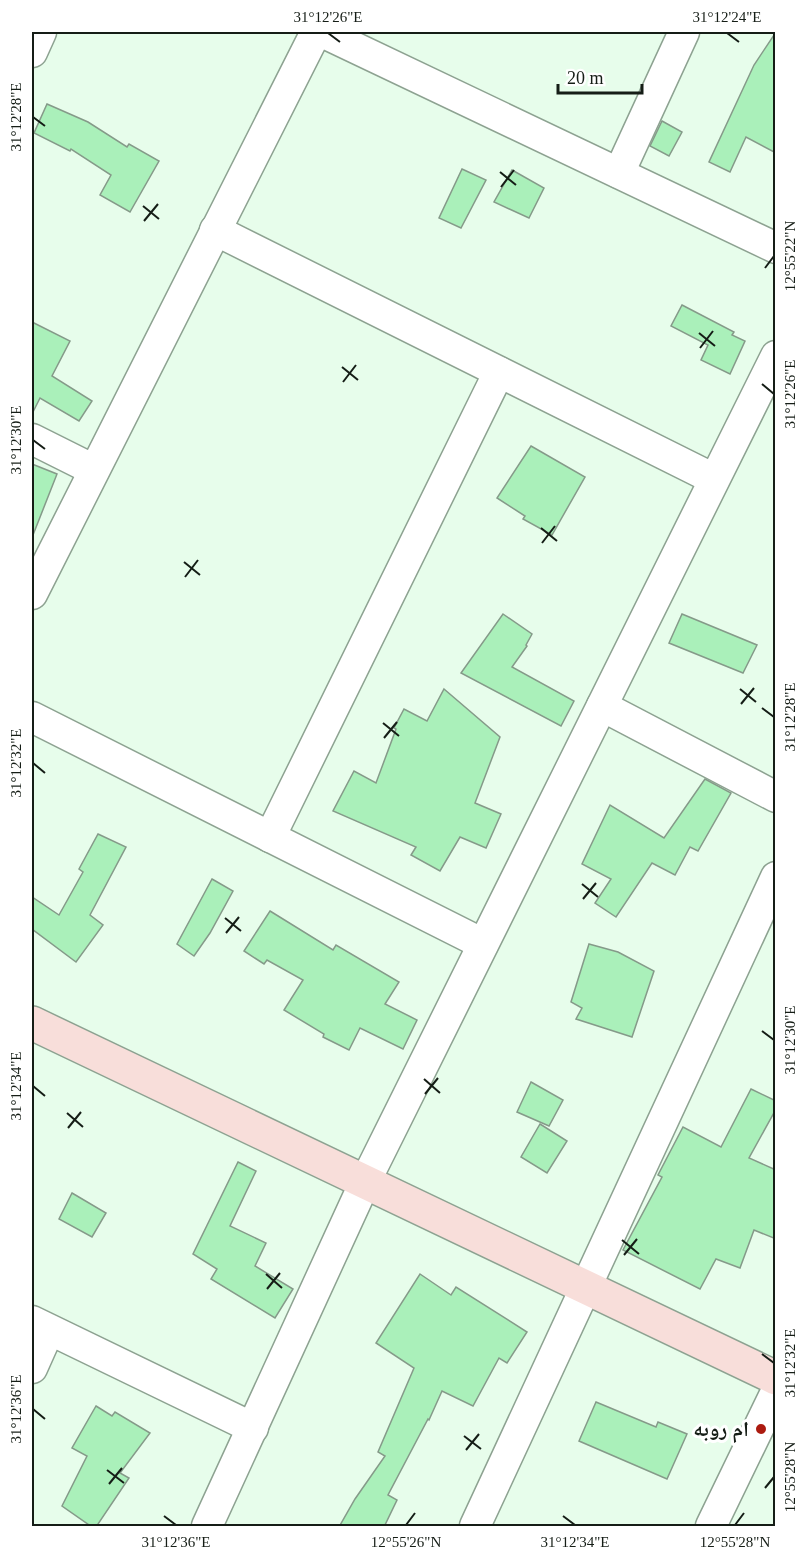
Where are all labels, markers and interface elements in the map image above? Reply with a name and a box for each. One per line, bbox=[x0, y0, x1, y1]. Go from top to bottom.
text: 31°12'26"E bbox=[294, 9, 363, 25]
text: 31°12'24"E bbox=[693, 9, 762, 25]
scale bar bbox=[558, 57, 642, 95]
text: 20 m bbox=[567, 68, 604, 88]
text: 31°12'28"E bbox=[8, 83, 24, 152]
text: 12°55'22"N bbox=[782, 221, 798, 291]
text: 31°12'26"E bbox=[782, 360, 798, 429]
text: 31°12'30"E bbox=[8, 406, 24, 475]
text: 31°12'28"E bbox=[782, 683, 798, 752]
text: 31°12'32"E bbox=[8, 729, 24, 798]
text: 31°12'30"E bbox=[782, 1006, 798, 1075]
text: 31°12'34"E bbox=[8, 1052, 24, 1121]
text: 31°12'32"E bbox=[782, 1329, 798, 1398]
text: 31°12'36"E bbox=[8, 1375, 24, 1444]
place label: ام روبه bbox=[693, 1417, 749, 1443]
marker: ام روبه bbox=[754, 1422, 768, 1436]
text: 12°55'28"N bbox=[782, 1442, 798, 1512]
text: 31°12'36"E bbox=[142, 1534, 211, 1550]
text: 12°55'26"N bbox=[371, 1534, 441, 1550]
text: 31°12'34"E bbox=[541, 1534, 610, 1550]
text: 12°55'28"N bbox=[700, 1534, 770, 1550]

